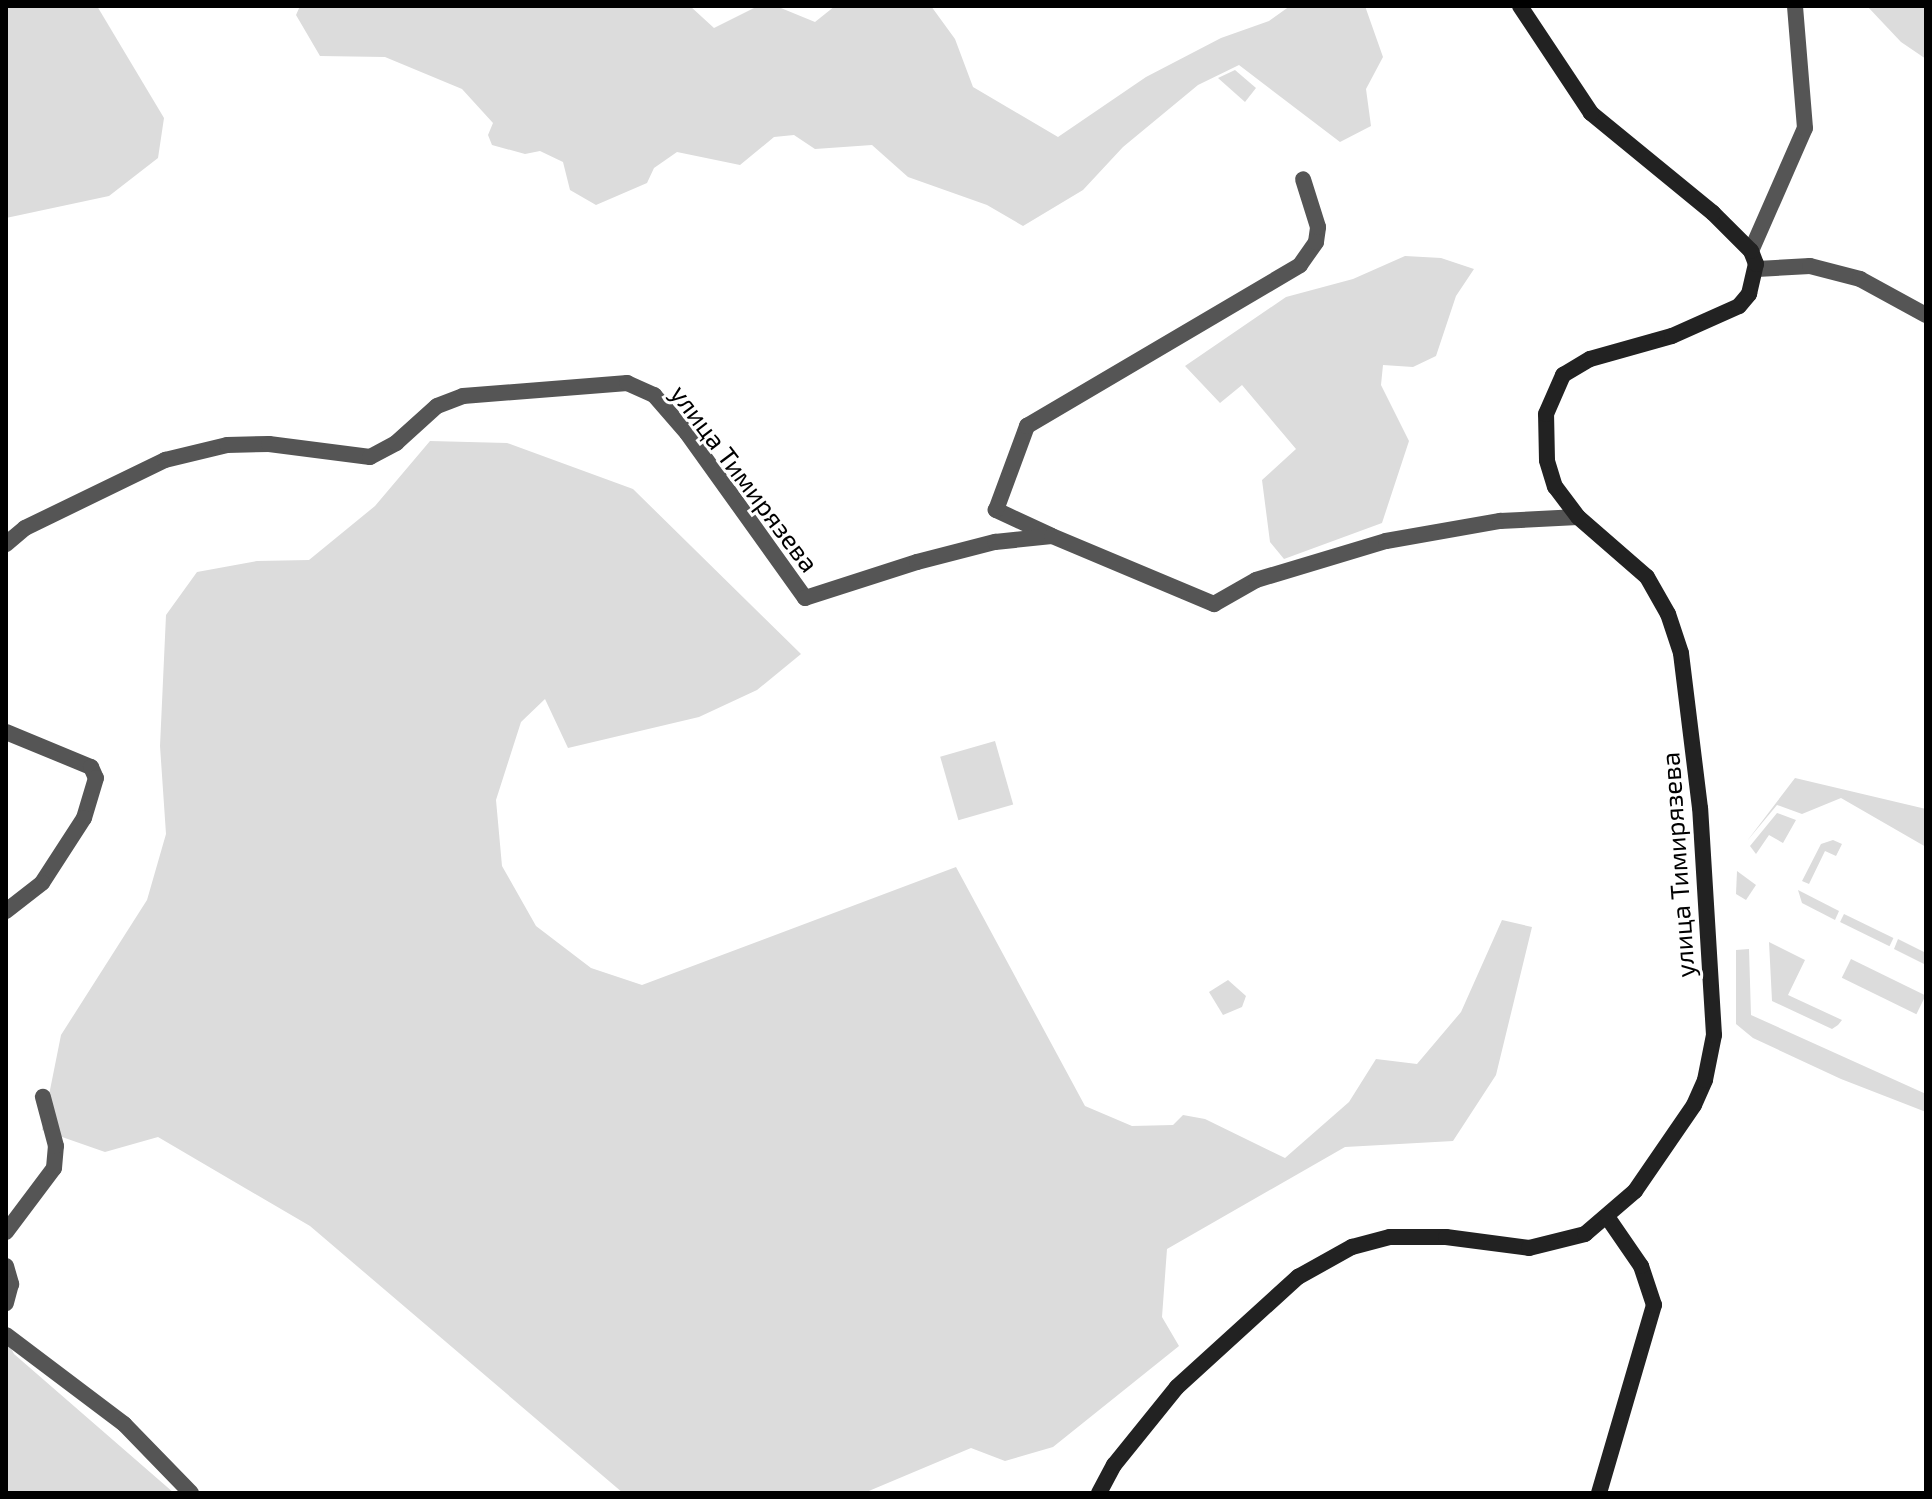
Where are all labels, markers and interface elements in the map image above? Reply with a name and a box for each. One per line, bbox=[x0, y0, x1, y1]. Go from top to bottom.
street label: улица Тимирязева bbox=[664, 378, 826, 578]
street label: улица Тимирязева bbox=[1654, 751, 1700, 979]

